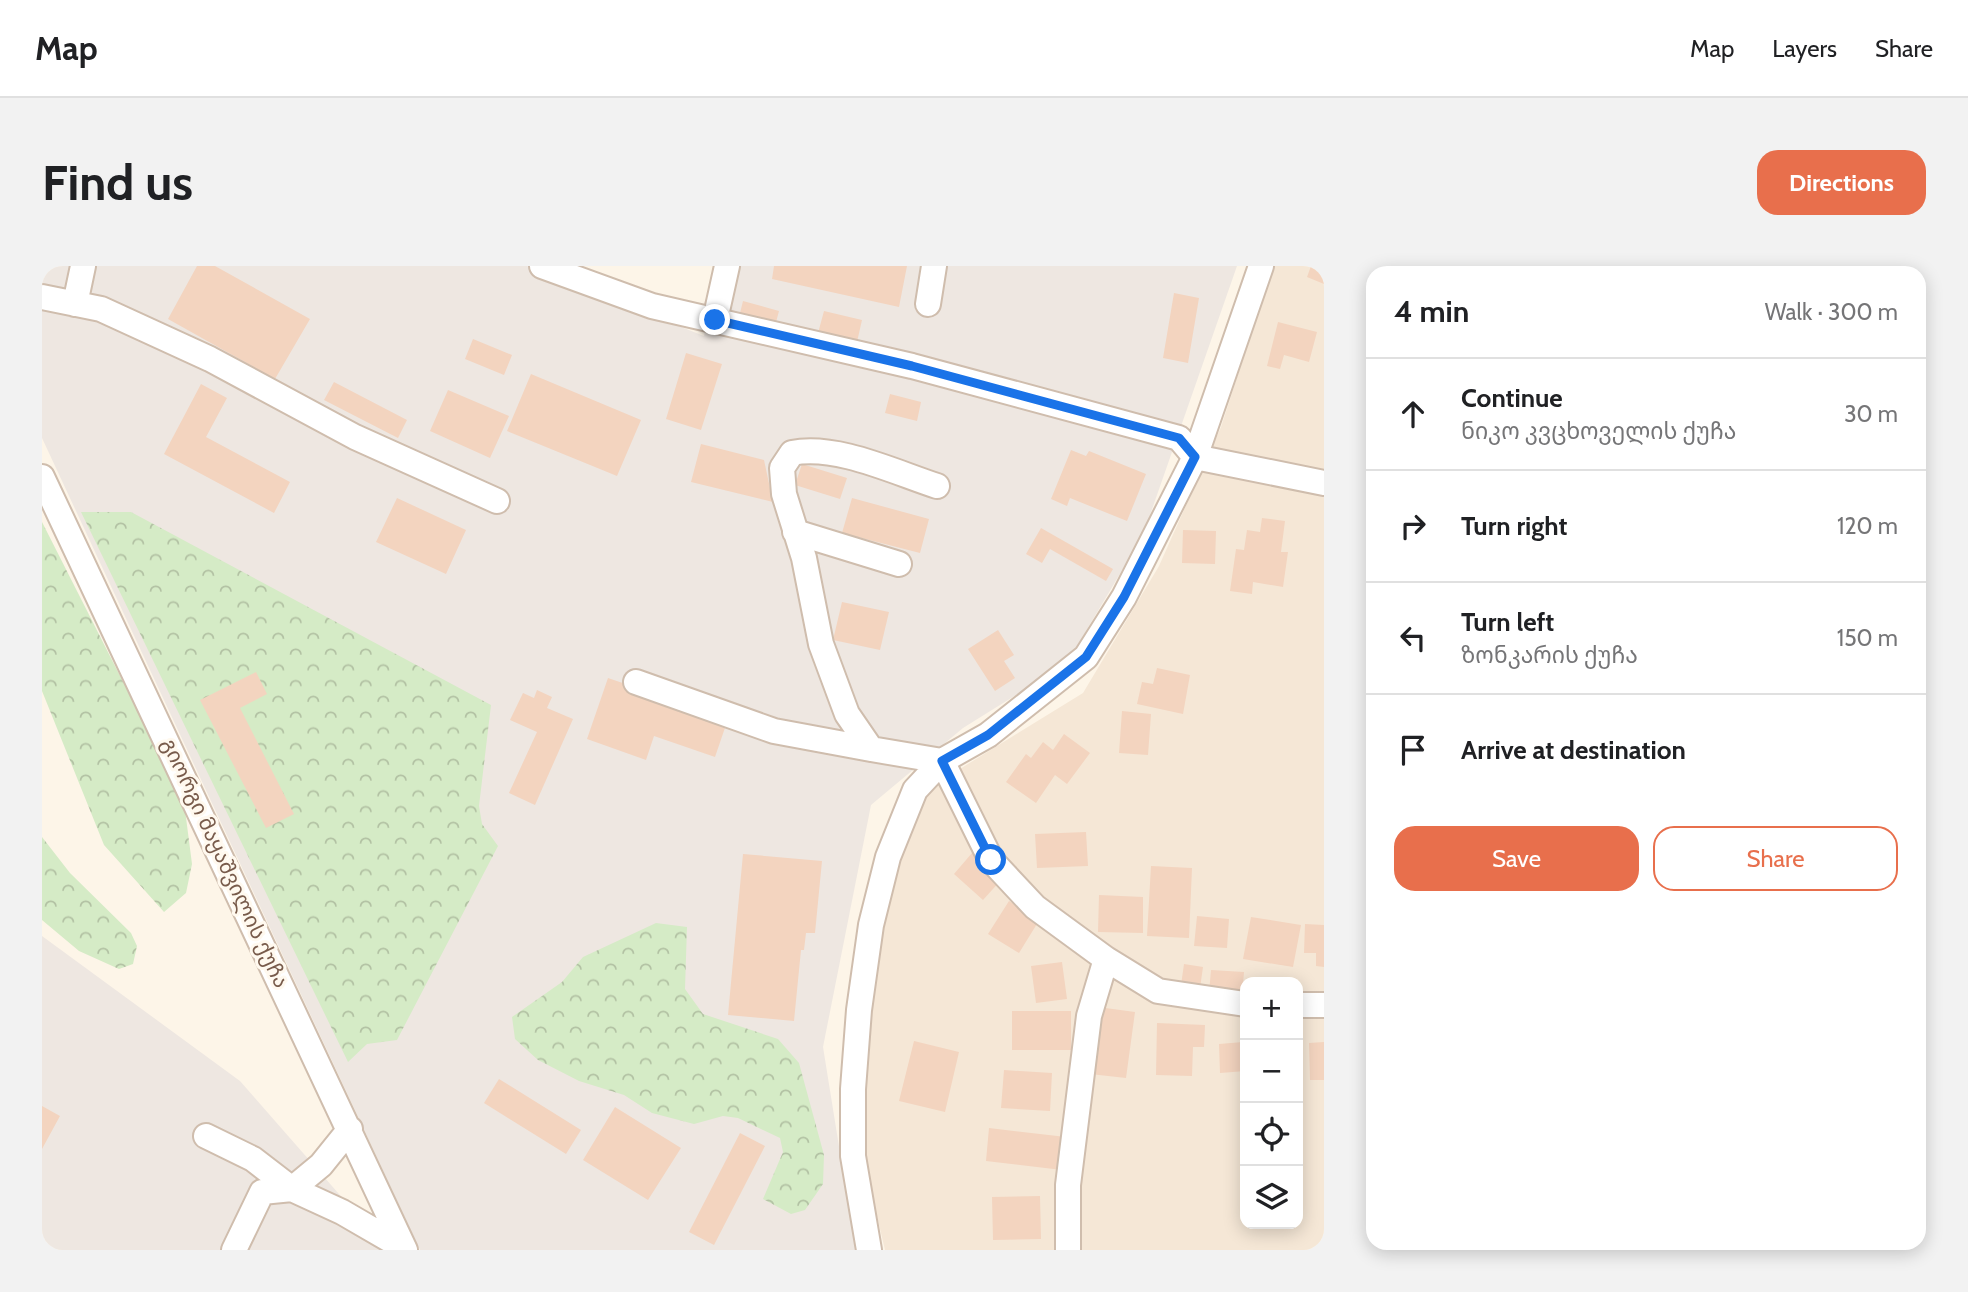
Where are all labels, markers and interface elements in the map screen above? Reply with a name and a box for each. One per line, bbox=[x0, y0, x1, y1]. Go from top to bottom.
text: Map bbox=[35, 28, 98, 68]
text: Map bbox=[1690, 34, 1734, 63]
text: Layers bbox=[1772, 34, 1837, 63]
text: Share bbox=[1875, 34, 1933, 63]
button: Directions bbox=[1757, 150, 1926, 215]
text: Find us bbox=[42, 153, 193, 212]
text: 4 min bbox=[1394, 293, 1469, 330]
text: Walk · 300 m bbox=[1765, 298, 1898, 326]
route end bbox=[699, 304, 730, 335]
text: Continue bbox=[1461, 382, 1563, 414]
icon: ahead bbox=[1394, 395, 1432, 433]
text: 30 m bbox=[1844, 400, 1898, 428]
text: ნიკო კვცხოველის ქუჩა bbox=[1461, 417, 1736, 445]
icon: right bbox=[1394, 507, 1432, 545]
text: Turn right bbox=[1461, 510, 1567, 542]
text: 120 m bbox=[1837, 512, 1898, 540]
text: Turn left bbox=[1461, 606, 1554, 638]
icon: left bbox=[1394, 619, 1432, 657]
text: 150 m bbox=[1837, 624, 1898, 652]
text: ზონკარის ქუჩა bbox=[1461, 641, 1638, 669]
icon: arrive bbox=[1394, 731, 1432, 769]
street label: გიორგი მაყაშვილის ქუჩა bbox=[156, 734, 294, 992]
text: Arrive at destination bbox=[1461, 734, 1686, 766]
button: Save bbox=[1394, 826, 1639, 891]
button: Share bbox=[1653, 826, 1898, 891]
route start bbox=[975, 844, 1006, 875]
map controls bbox=[1240, 977, 1303, 1229]
button: + bbox=[1240, 977, 1303, 1040]
button: − bbox=[1240, 1040, 1303, 1103]
button: locate bbox=[1240, 1103, 1303, 1166]
button: layers bbox=[1240, 1166, 1303, 1229]

